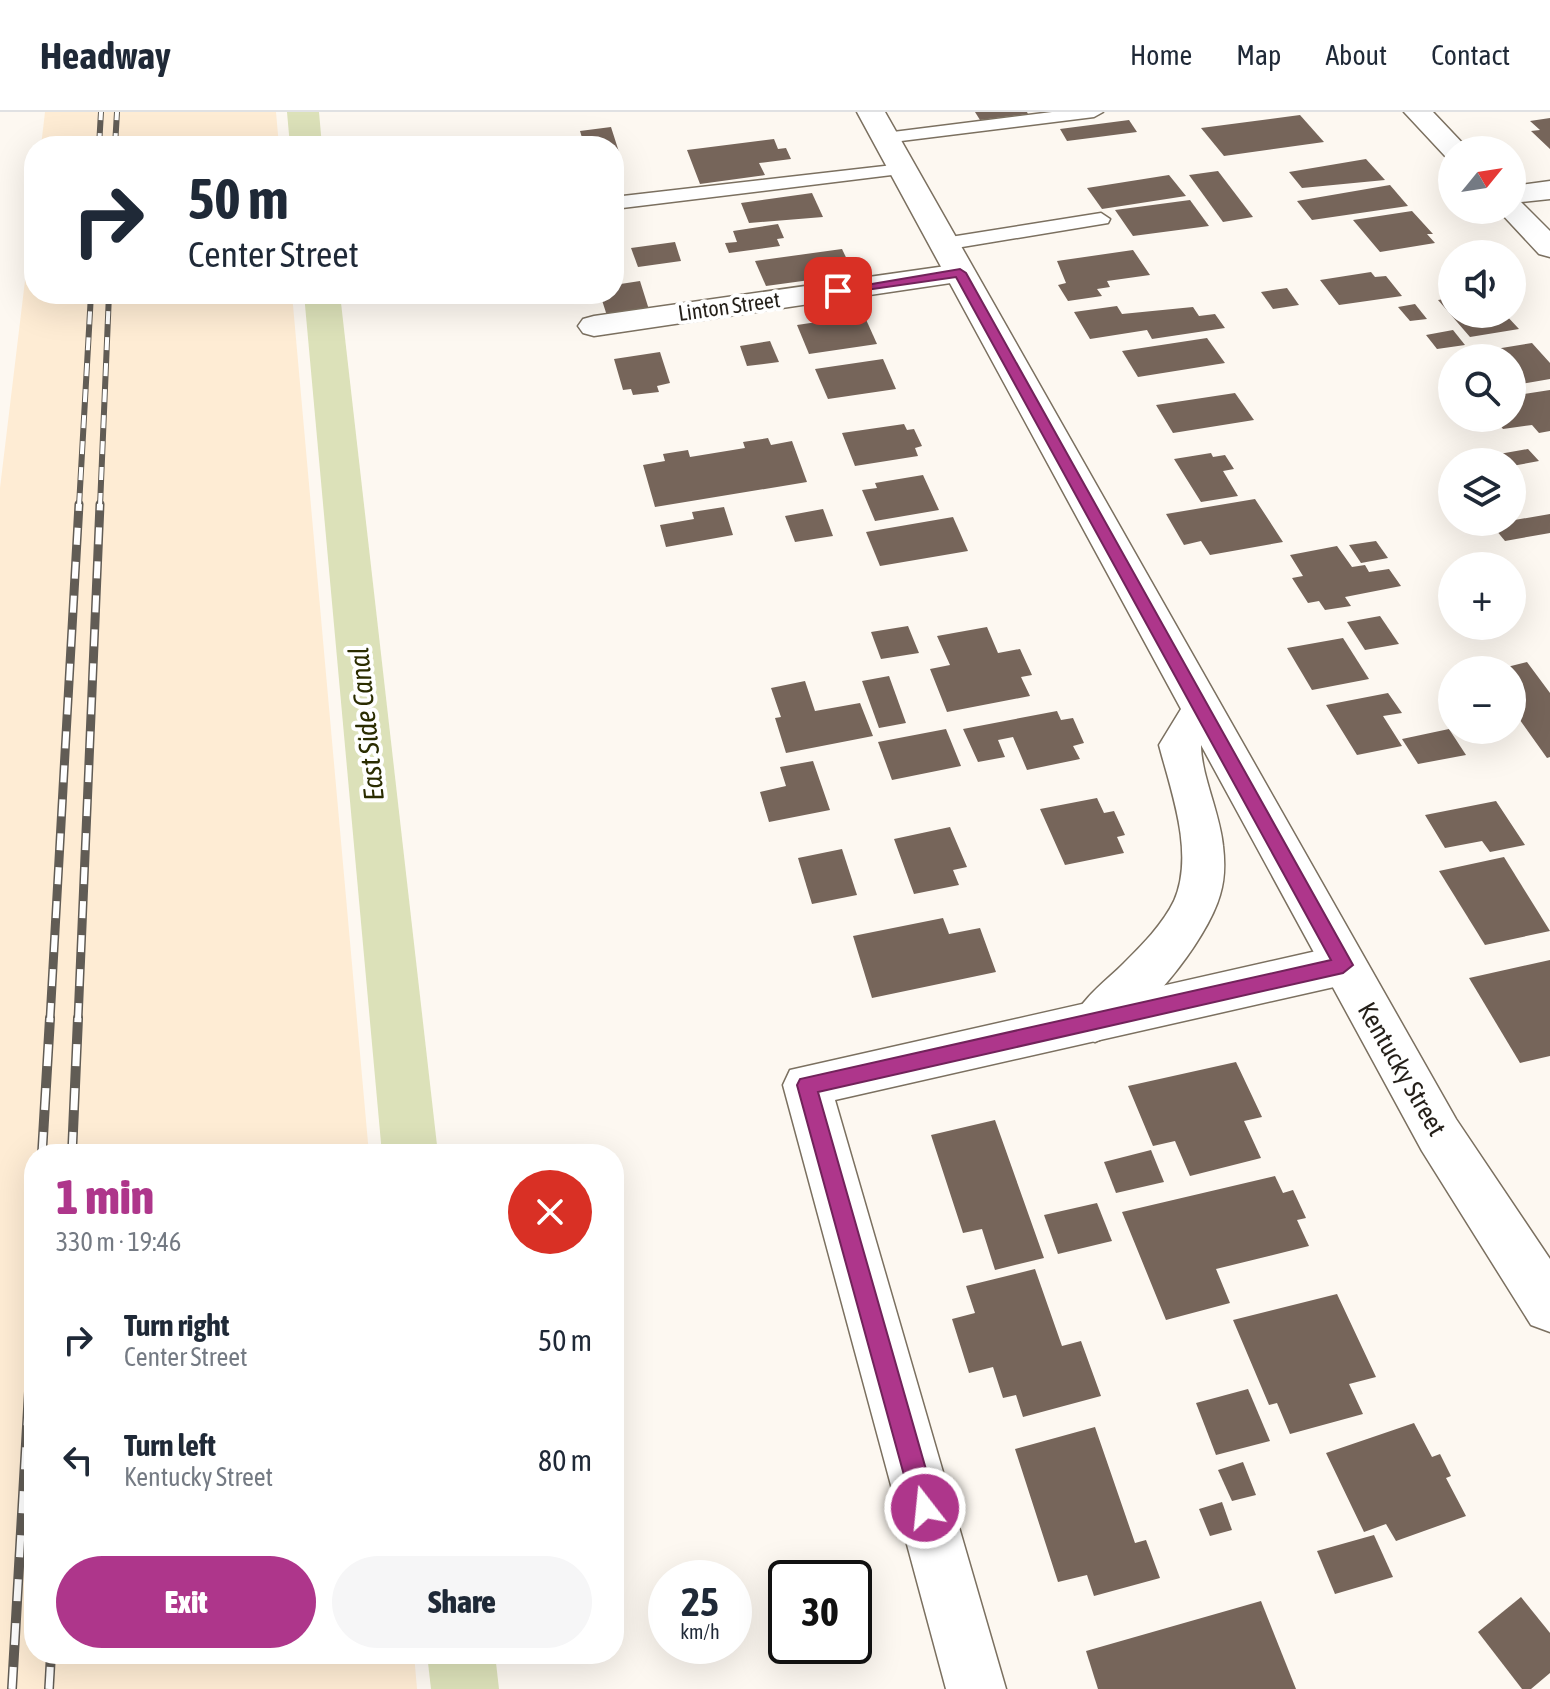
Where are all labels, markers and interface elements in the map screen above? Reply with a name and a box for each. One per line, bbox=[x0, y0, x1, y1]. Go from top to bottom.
text: Headway bbox=[40, 34, 171, 77]
text: Home bbox=[1130, 39, 1192, 71]
text: Map bbox=[1236, 39, 1281, 71]
text: About bbox=[1325, 39, 1387, 71]
text: Contact bbox=[1431, 39, 1510, 71]
north arrow bbox=[1438, 136, 1526, 224]
map controls bbox=[1438, 136, 1526, 744]
text: 50 m bbox=[188, 167, 289, 231]
icon: right bbox=[56, 168, 160, 272]
text: Center Street bbox=[188, 233, 359, 275]
button: sound bbox=[1438, 240, 1526, 328]
pin bbox=[804, 257, 872, 325]
icon: arrive bbox=[816, 269, 860, 313]
street label: Linton Street bbox=[676, 286, 782, 326]
button: search bbox=[1438, 344, 1526, 432]
button: layers bbox=[1438, 448, 1526, 536]
button: + bbox=[1438, 552, 1526, 640]
water label: East Side Canal bbox=[342, 646, 390, 802]
button: − bbox=[1438, 656, 1526, 744]
street label: Kentucky Street bbox=[1352, 997, 1452, 1141]
text: 1 min bbox=[56, 1169, 154, 1224]
button: close bbox=[508, 1170, 592, 1254]
text: 330 m · 19:46 bbox=[56, 1227, 181, 1257]
text: Turn right bbox=[124, 1308, 230, 1342]
icon: right bbox=[56, 1318, 100, 1362]
text: 50 m bbox=[538, 1323, 592, 1357]
text: Center Street bbox=[124, 1342, 247, 1372]
text: Turn left bbox=[124, 1428, 216, 1462]
icon: left bbox=[56, 1438, 100, 1482]
text: 80 m bbox=[538, 1443, 592, 1477]
text: Kentucky Street bbox=[124, 1462, 273, 1492]
position arrow bbox=[883, 1466, 967, 1550]
button: Exit bbox=[56, 1556, 316, 1648]
button: Share bbox=[332, 1556, 592, 1648]
speed limit sign: 30 bbox=[768, 1560, 872, 1664]
text: 25 bbox=[681, 1579, 719, 1624]
text: km/h bbox=[680, 1620, 720, 1643]

